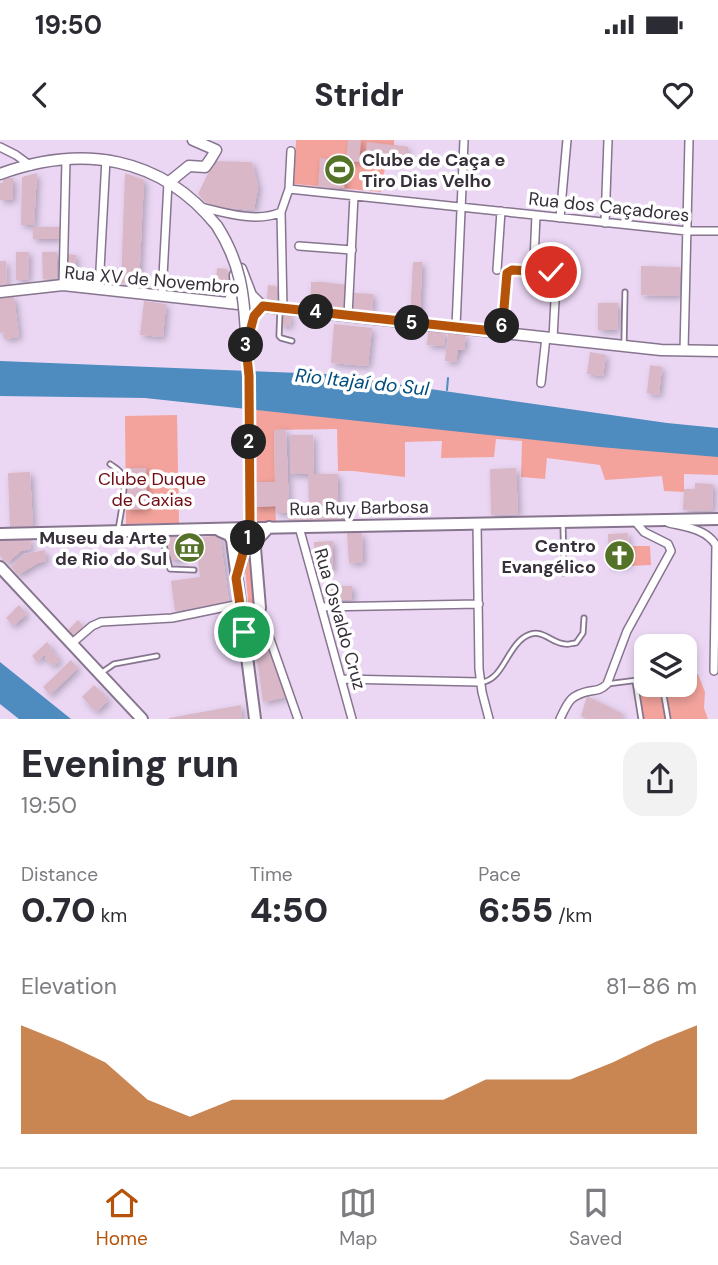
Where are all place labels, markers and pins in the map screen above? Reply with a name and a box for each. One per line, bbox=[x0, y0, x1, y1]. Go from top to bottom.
place label: Clube de Caça e Tiro Dias Velho bbox=[362, 148, 505, 193]
sports icon: Clube de Caça e Tiro Dias Velho bbox=[322, 153, 356, 187]
pin bbox=[521, 242, 581, 302]
pin: 4 bbox=[298, 294, 334, 330]
pin: 5 bbox=[394, 306, 430, 340]
pin: 6 bbox=[484, 308, 520, 344]
pin: 3 bbox=[229, 328, 264, 362]
pin: 2 bbox=[232, 424, 266, 460]
pin: 1 bbox=[230, 520, 266, 556]
place label: Museu da Arte de Rio do Sul bbox=[39, 526, 167, 571]
museum icon: Museu da Arte de Rio do Sul bbox=[173, 531, 207, 565]
place label: Centro Evangélico bbox=[501, 534, 596, 579]
church icon: Centro Evangélico bbox=[602, 539, 636, 573]
pin bbox=[214, 602, 274, 662]

